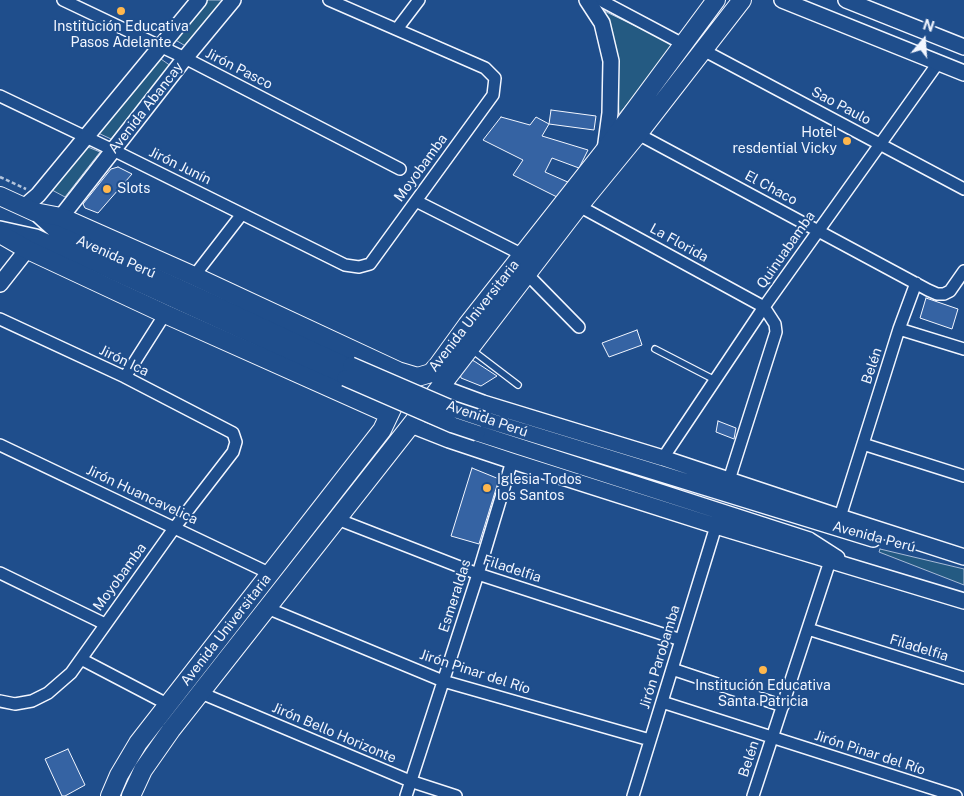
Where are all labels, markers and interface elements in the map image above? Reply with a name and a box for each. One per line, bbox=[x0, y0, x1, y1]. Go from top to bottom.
marker: Institución Educativa Pasos Adelante bbox=[115, 5, 127, 17]
north arrow bbox=[899, 15, 949, 65]
text: N bbox=[921, 16, 936, 35]
place label: Institución Educativa Pasos Adelante bbox=[53, 19, 189, 52]
street label: Jirón Pasco bbox=[203, 45, 275, 93]
street label: Avenida Abancay bbox=[105, 59, 187, 157]
street label: Sao Paulo bbox=[808, 83, 874, 129]
place label: Hotel resdential Vicky bbox=[732, 125, 837, 158]
street label: Moyobamba bbox=[391, 131, 451, 205]
marker: Hotel resdential Vicky bbox=[841, 135, 853, 147]
street label: Jirón Junín bbox=[146, 144, 214, 188]
street label: El Chaco bbox=[742, 167, 800, 209]
place label: Slots bbox=[117, 181, 150, 197]
marker: Slots bbox=[101, 183, 113, 195]
street label: Quinuabamba bbox=[753, 208, 819, 292]
street label: La Florida bbox=[647, 220, 711, 266]
street label: Avenida Perú bbox=[74, 232, 158, 282]
street label: Avenida Universitaria bbox=[425, 257, 523, 375]
street label: Jirón Ica bbox=[97, 342, 151, 380]
street label: Belén bbox=[858, 346, 886, 386]
street label: Avenida Perú bbox=[444, 397, 530, 441]
street label: Jirón Huancavelica bbox=[84, 462, 200, 528]
place label: Iglesia Todos los Santos bbox=[497, 472, 582, 504]
marker: Iglesia Todos los Santos bbox=[481, 482, 493, 494]
street label: Avenida Perú bbox=[831, 518, 917, 556]
street label: Moyobamba bbox=[90, 540, 150, 614]
street label: Filadelfia bbox=[481, 552, 543, 586]
street label: Esmeraldas bbox=[435, 557, 475, 635]
street label: Avenida Universitaria bbox=[177, 571, 275, 689]
street label: Jirón Parobamba bbox=[636, 603, 684, 711]
street label: Filadelfia bbox=[888, 631, 950, 665]
street label: Jirón Pinar del Río bbox=[417, 646, 533, 698]
marker: Institución Educativa Santa Patricia bbox=[757, 664, 769, 676]
place label: Institución Educativa Santa Patricia bbox=[695, 678, 831, 710]
street label: Jirón Bello Horizonte bbox=[269, 699, 399, 767]
street label: Jirón Pinar del Río bbox=[812, 727, 928, 779]
street label: Belén bbox=[735, 739, 763, 779]

